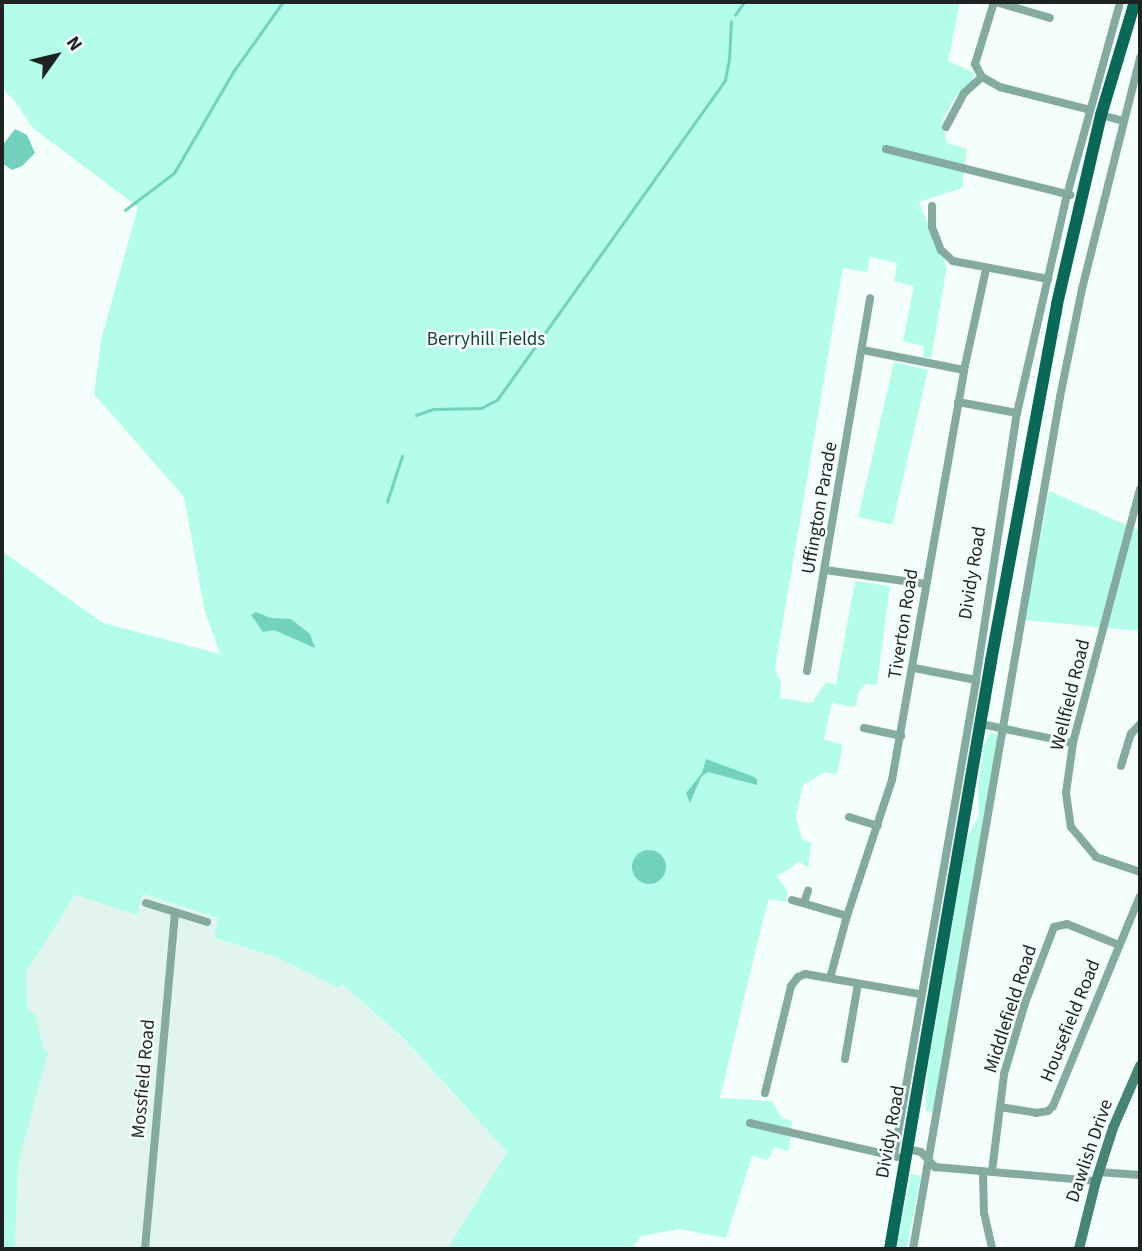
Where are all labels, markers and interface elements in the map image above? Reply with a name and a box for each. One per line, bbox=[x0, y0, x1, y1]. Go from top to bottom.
north arrow bbox=[21, 21, 91, 91]
text: N bbox=[59, 31, 89, 57]
park label: Berryhill Fields bbox=[427, 329, 545, 351]
street label: Uffington Parade bbox=[797, 440, 843, 576]
street label: Dividy Road bbox=[954, 525, 992, 621]
street label: Tiverton Road bbox=[884, 567, 924, 681]
street label: Wellfield Road bbox=[1046, 637, 1096, 753]
street label: Middlefield Road bbox=[980, 942, 1042, 1076]
street label: Housefield Road bbox=[1036, 956, 1106, 1086]
street label: Mossfield Road bbox=[127, 1018, 161, 1140]
street label: Dividy Road bbox=[872, 1084, 910, 1180]
street label: Dawlish Drive bbox=[1062, 1096, 1118, 1206]

